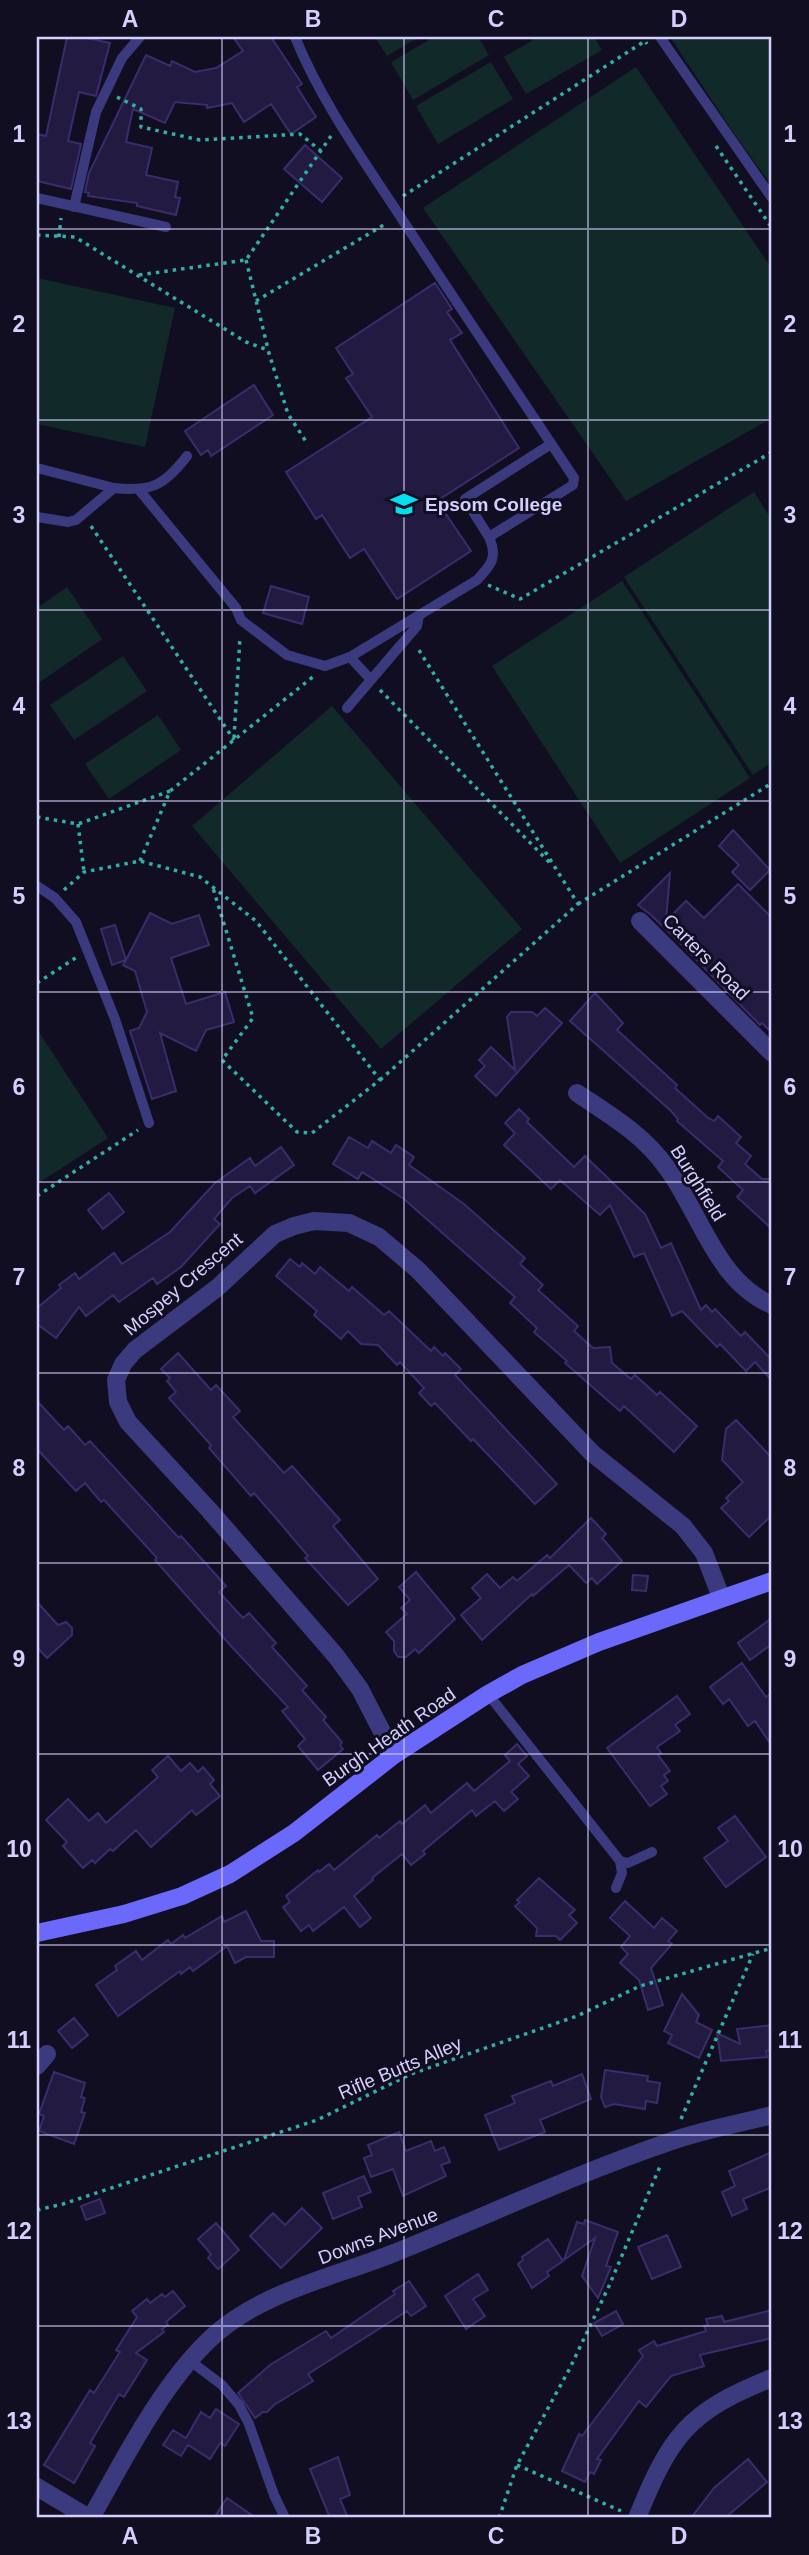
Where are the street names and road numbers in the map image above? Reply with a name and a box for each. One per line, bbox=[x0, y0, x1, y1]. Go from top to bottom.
street label: Carters Road bbox=[659, 910, 753, 1004]
street label: Burghfield bbox=[666, 1141, 730, 1225]
street label: Mospey Crescent bbox=[120, 1228, 247, 1340]
street label: Burgh Heath Road bbox=[319, 1683, 459, 1791]
street label: Rifle Butts Alley bbox=[335, 2032, 465, 2103]
street label: Downs Avenue bbox=[315, 2204, 441, 2268]

